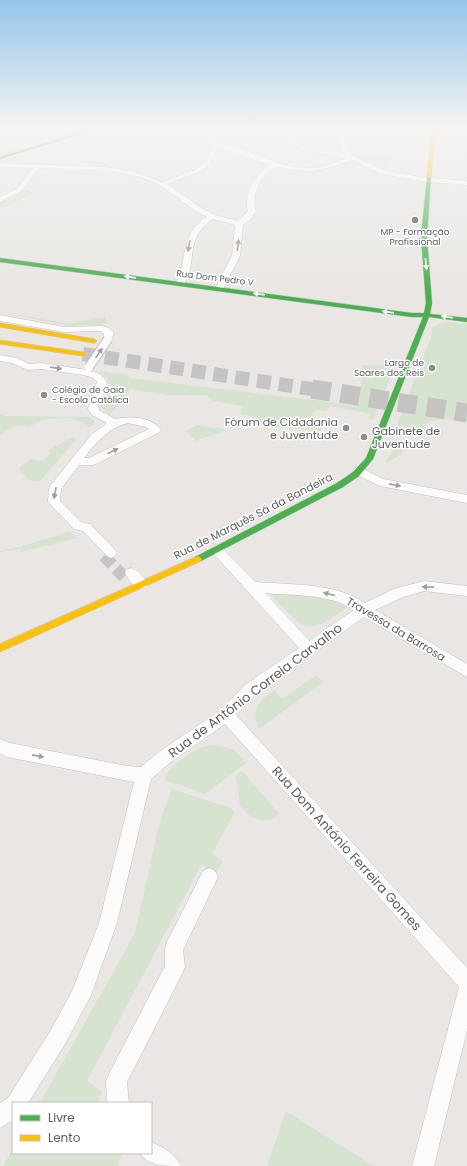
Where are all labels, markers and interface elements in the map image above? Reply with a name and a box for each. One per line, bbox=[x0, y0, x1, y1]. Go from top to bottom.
marker: MP - Formação Profissional bbox=[410, 215, 420, 225]
place label: MP - Formação Profissional bbox=[380, 226, 450, 248]
one-way arrow bbox=[234, 239, 241, 251]
one-way arrow bbox=[186, 240, 192, 252]
one-way arrow bbox=[422, 258, 429, 270]
street label: Rua Dom Pedro V bbox=[176, 267, 254, 289]
one-way arrow bbox=[124, 274, 136, 280]
one-way arrow bbox=[253, 291, 265, 297]
one-way arrow bbox=[382, 309, 394, 315]
one-way arrow bbox=[441, 314, 453, 320]
one-way arrow bbox=[95, 348, 103, 359]
place label: Largo de Soares dos Reis bbox=[354, 357, 424, 379]
marker: Largo de Soares dos Reis bbox=[427, 363, 437, 373]
one-way arrow bbox=[50, 365, 62, 371]
place label: Colégio de Gaia - Escola Católica bbox=[52, 384, 129, 406]
marker: Colégio de Gaia - Escola Católica bbox=[39, 390, 49, 400]
place label: Fórum de Cidadania e Juventude bbox=[225, 414, 338, 443]
marker: Fórum de Cidadania e Juventude bbox=[341, 423, 351, 433]
place label: Gabinete de Juventude bbox=[372, 423, 440, 452]
marker: Gabinete de Juventude bbox=[359, 432, 369, 442]
one-way arrow bbox=[107, 448, 119, 454]
street label: Rua de Marquês Sá da Bandeira bbox=[171, 469, 335, 563]
one-way arrow bbox=[389, 482, 401, 488]
one-way arrow bbox=[52, 487, 58, 499]
one-way arrow bbox=[421, 584, 434, 590]
one-way arrow bbox=[323, 591, 335, 597]
street label: Travessa da Barrosa bbox=[344, 593, 448, 665]
street label: Rua de António Correia Carvalho bbox=[164, 619, 346, 762]
one-way arrow bbox=[32, 753, 44, 759]
street label: Rua Dom António Ferreira Gomes bbox=[267, 762, 426, 935]
legend bbox=[12, 1102, 152, 1154]
text: Livre bbox=[48, 1109, 75, 1126]
text: Lento bbox=[48, 1129, 81, 1146]

